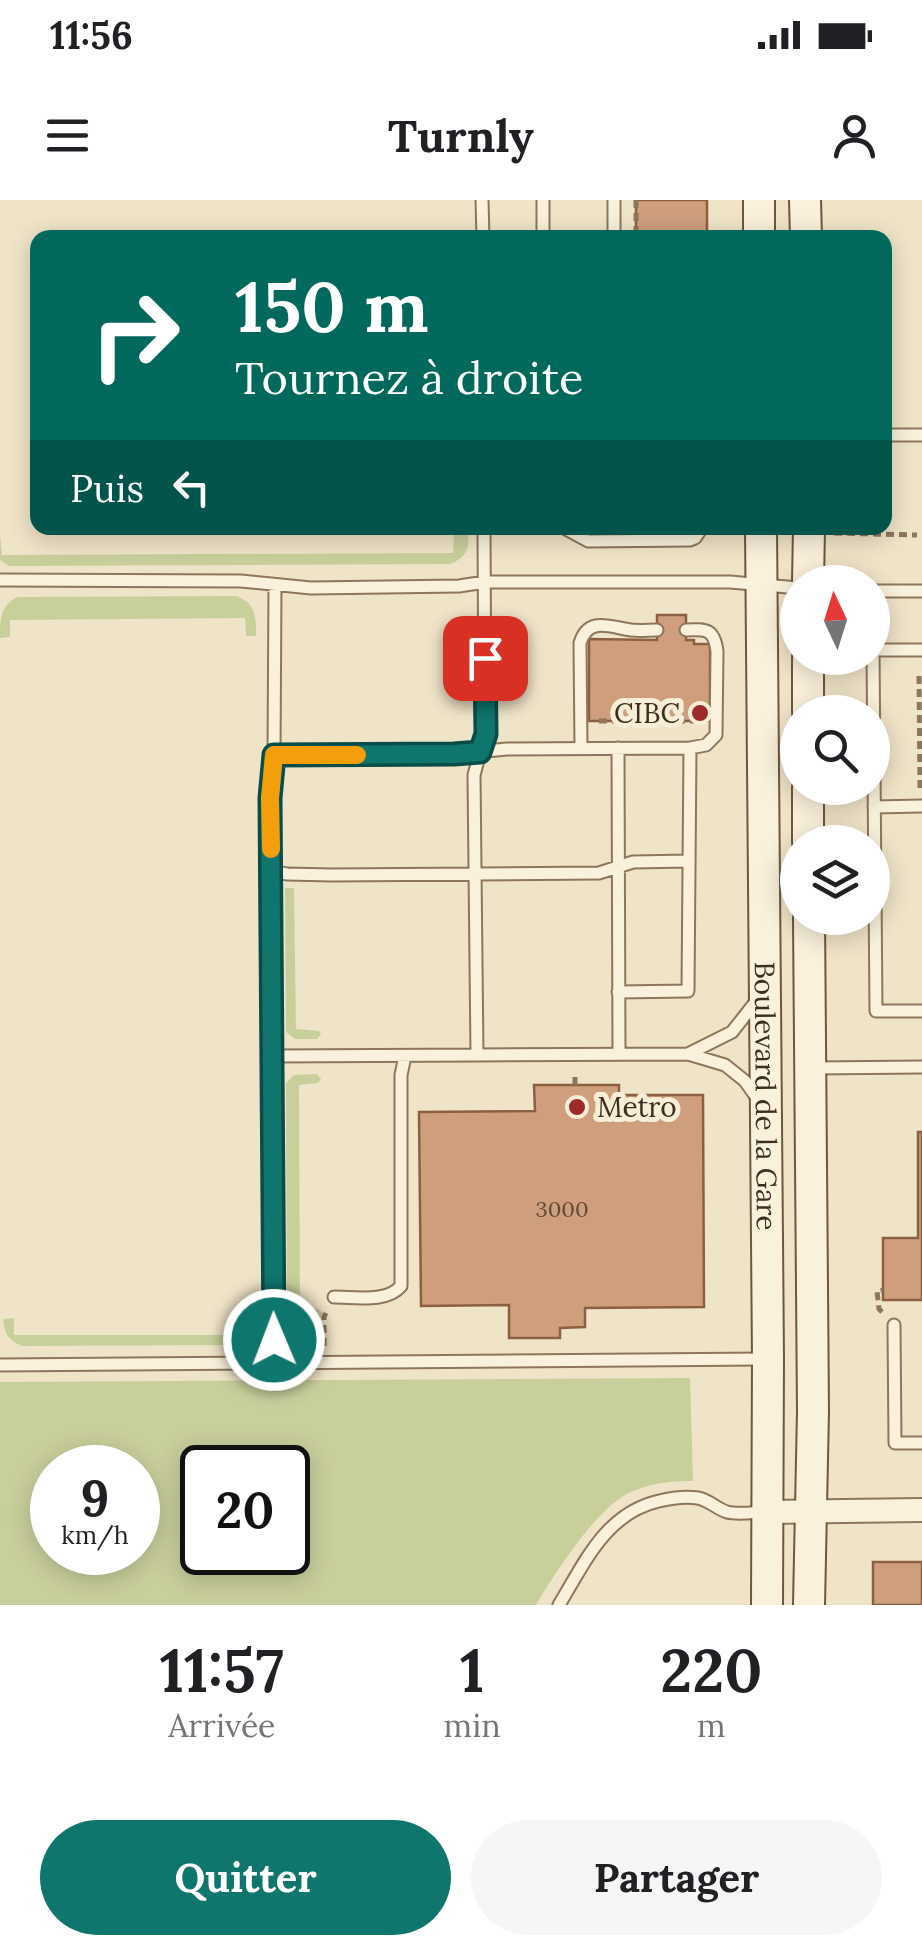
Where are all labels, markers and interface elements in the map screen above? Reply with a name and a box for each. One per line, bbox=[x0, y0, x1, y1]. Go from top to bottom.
text: 11:56 bbox=[50, 11, 133, 59]
text: Turnly bbox=[388, 107, 534, 164]
icon: menu bbox=[40, 108, 95, 163]
icon: person bbox=[827, 108, 882, 163]
text: 150 m bbox=[235, 262, 429, 351]
icon: right bbox=[70, 270, 200, 400]
text: Tournez à droite bbox=[235, 349, 583, 406]
icon: left bbox=[164, 460, 219, 515]
text: Puis bbox=[70, 464, 144, 512]
north arrow bbox=[780, 565, 890, 675]
map controls bbox=[780, 565, 890, 935]
pin bbox=[443, 616, 528, 701]
icon: arrive bbox=[458, 631, 513, 686]
place label: CIBC bbox=[614, 695, 680, 731]
button: search bbox=[780, 695, 890, 805]
marker: CIBC bbox=[689, 702, 711, 724]
button: layers bbox=[780, 825, 890, 935]
street label: Boulevard de la Gare bbox=[747, 961, 785, 1231]
place label: Metro bbox=[597, 1089, 677, 1125]
marker: Metro bbox=[566, 1096, 588, 1118]
house number: 3000 bbox=[535, 1195, 589, 1223]
position arrow bbox=[222, 1288, 326, 1392]
speed limit sign: 20 bbox=[180, 1445, 310, 1575]
text: 9 bbox=[81, 1466, 109, 1530]
text: km/h bbox=[61, 1519, 129, 1551]
text: 11:57 bbox=[160, 1632, 284, 1708]
text: 1 bbox=[460, 1632, 484, 1708]
text: 220 bbox=[660, 1632, 762, 1708]
text: Arrivée bbox=[168, 1705, 275, 1746]
text: min bbox=[444, 1705, 501, 1746]
text: m bbox=[697, 1705, 726, 1746]
button: Quitter bbox=[40, 1820, 451, 1935]
button: Partager bbox=[471, 1820, 882, 1935]

